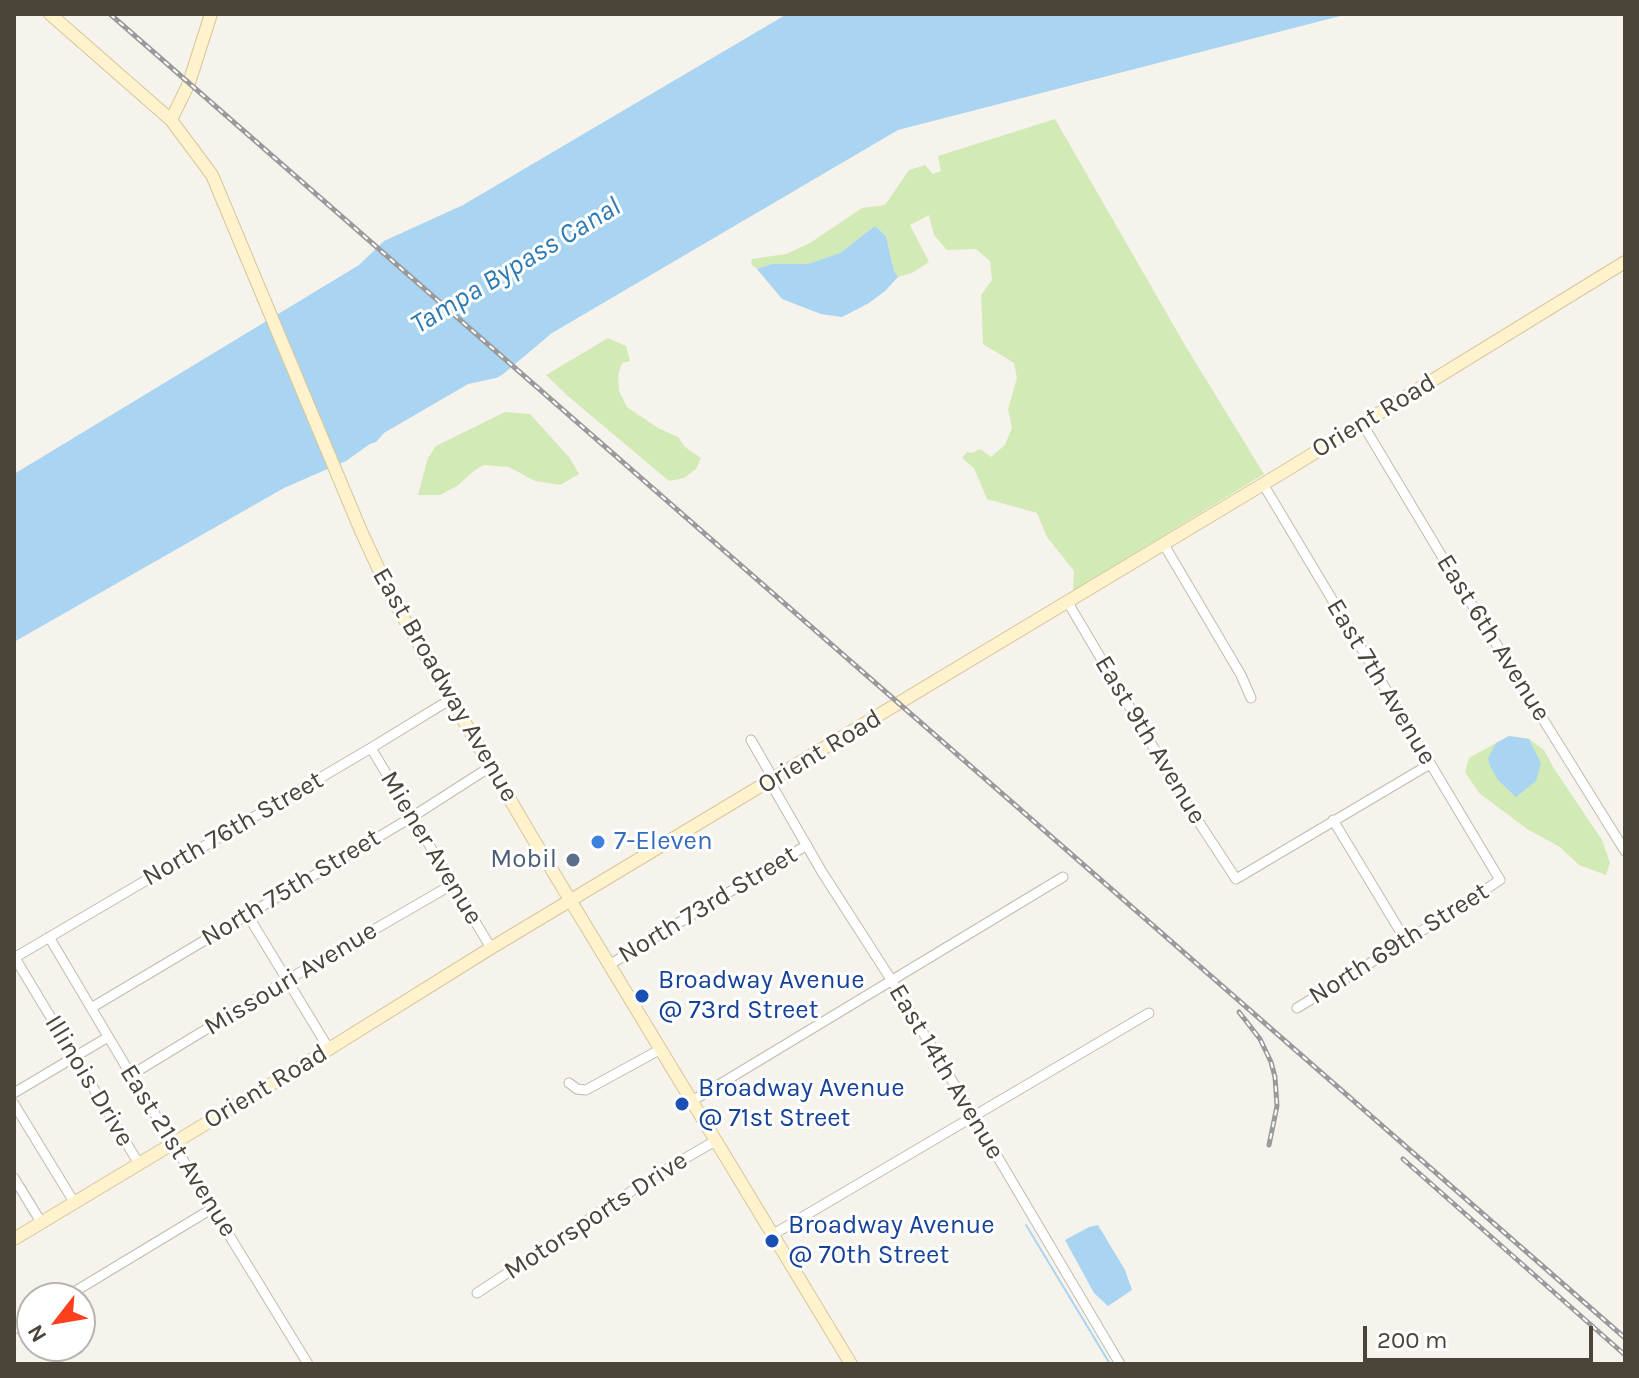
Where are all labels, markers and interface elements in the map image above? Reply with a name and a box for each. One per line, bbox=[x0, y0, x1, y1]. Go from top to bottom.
water label: Tampa Bypass Canal bbox=[405, 190, 627, 342]
street label: Orient Road bbox=[1306, 367, 1442, 465]
street label: East 6th Avenue bbox=[1429, 549, 1557, 727]
street label: East Broadway Avenue bbox=[365, 562, 525, 808]
street label: East 7th Avenue bbox=[1319, 593, 1443, 771]
street label: East 9th Avenue bbox=[1087, 650, 1213, 830]
street label: Orient Road bbox=[752, 703, 888, 801]
street label: North 76th Street bbox=[137, 765, 329, 893]
street label: Miener Avenue bbox=[373, 766, 489, 930]
street label: North 75th Street bbox=[196, 822, 386, 954]
place label: 7-Eleven bbox=[614, 826, 713, 858]
marker: 7-Eleven bbox=[589, 833, 607, 851]
street label: North 73rd Street bbox=[613, 839, 803, 971]
place label: Mobil bbox=[490, 844, 557, 876]
marker: Mobil bbox=[564, 851, 582, 869]
street label: North 69th Street bbox=[1303, 876, 1495, 1012]
street label: Missouri Avenue bbox=[199, 915, 383, 1043]
place label: Broadway Avenue @ 73rd Street bbox=[658, 965, 864, 1026]
street label: East 14th Avenue bbox=[881, 979, 1011, 1165]
marker: Broadway Avenue @ 73rd Street bbox=[633, 987, 651, 1005]
street label: Illinois Drive bbox=[38, 1010, 140, 1152]
street label: Orient Road bbox=[198, 1038, 334, 1136]
street label: East 21st Avenue bbox=[112, 1059, 244, 1243]
place label: Broadway Avenue @ 71st Street bbox=[698, 1073, 904, 1134]
marker: Broadway Avenue @ 71st Street bbox=[673, 1095, 691, 1113]
street label: Motorsports Drive bbox=[498, 1145, 694, 1287]
place label: Broadway Avenue @ 70th Street bbox=[788, 1210, 994, 1272]
marker: Broadway Avenue @ 70th Street bbox=[763, 1232, 781, 1250]
north arrow bbox=[16, 1282, 96, 1362]
scale bar bbox=[1367, 1310, 1597, 1360]
text: N bbox=[22, 1320, 52, 1347]
text: 200 m bbox=[1377, 1326, 1448, 1354]

